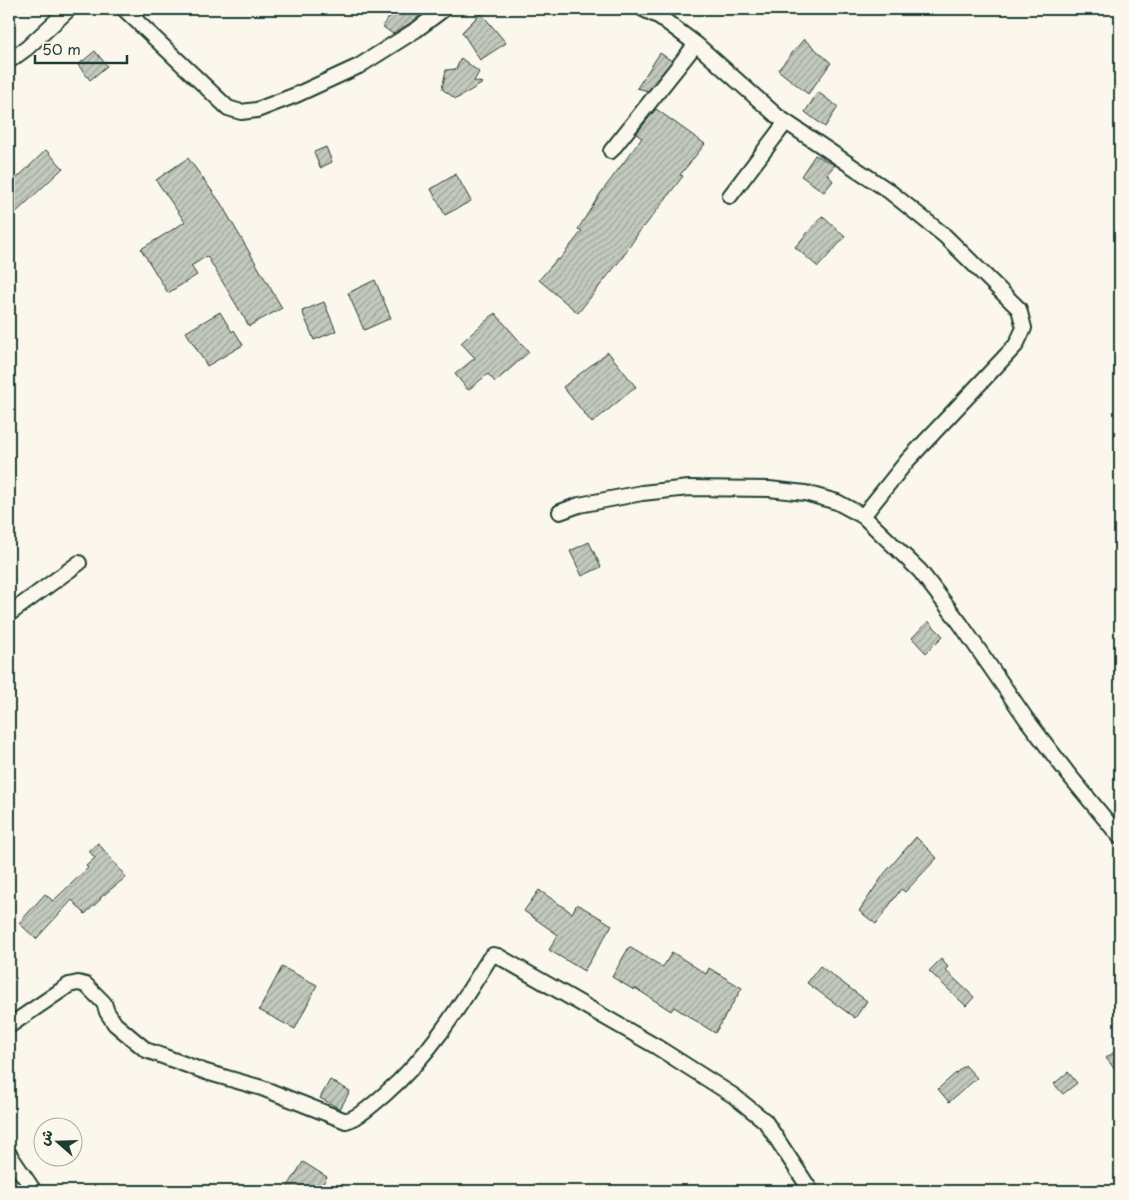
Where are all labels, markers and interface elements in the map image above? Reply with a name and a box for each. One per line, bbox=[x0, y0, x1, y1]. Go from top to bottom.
scale bar bbox=[35, 32, 128, 64]
text: 50 m bbox=[42, 37, 81, 60]
north arrow bbox=[32, 1118, 82, 1168]
text: ش bbox=[33, 1127, 58, 1148]

